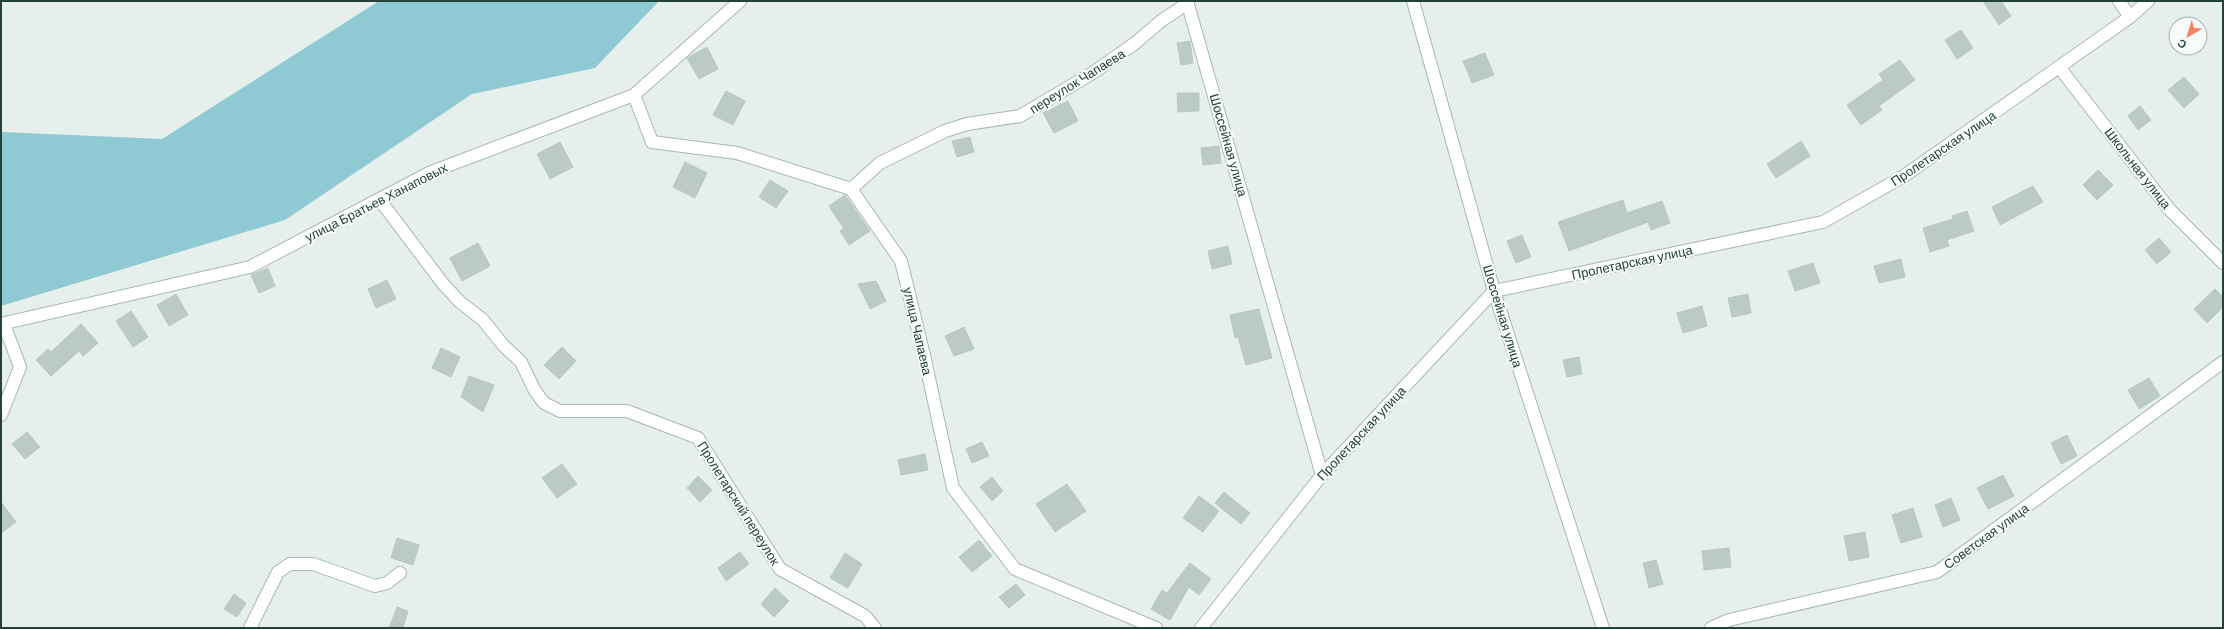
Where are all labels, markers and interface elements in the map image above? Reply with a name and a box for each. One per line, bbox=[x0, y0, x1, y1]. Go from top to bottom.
north arrow bbox=[2168, 16, 2208, 56]
text: С bbox=[2174, 37, 2189, 52]
street label: переулок Чапаева bbox=[1026, 45, 1128, 117]
street label: Шоссейная улица bbox=[1207, 92, 1252, 199]
street label: Пролетарская улица bbox=[1887, 106, 1999, 189]
street label: Школьная улица bbox=[2101, 124, 2175, 212]
street label: улица Братьев Ханаповых bbox=[302, 159, 450, 245]
street label: Пролетарская улица bbox=[1570, 241, 1695, 283]
street label: Шоссейная улица bbox=[1480, 263, 1526, 370]
street label: улица Чапаева bbox=[900, 285, 936, 377]
street label: Пролетарская улица bbox=[1313, 382, 1409, 484]
street label: Пролетарский переулок bbox=[694, 438, 784, 568]
street label: Советская улица bbox=[1940, 499, 2032, 572]

